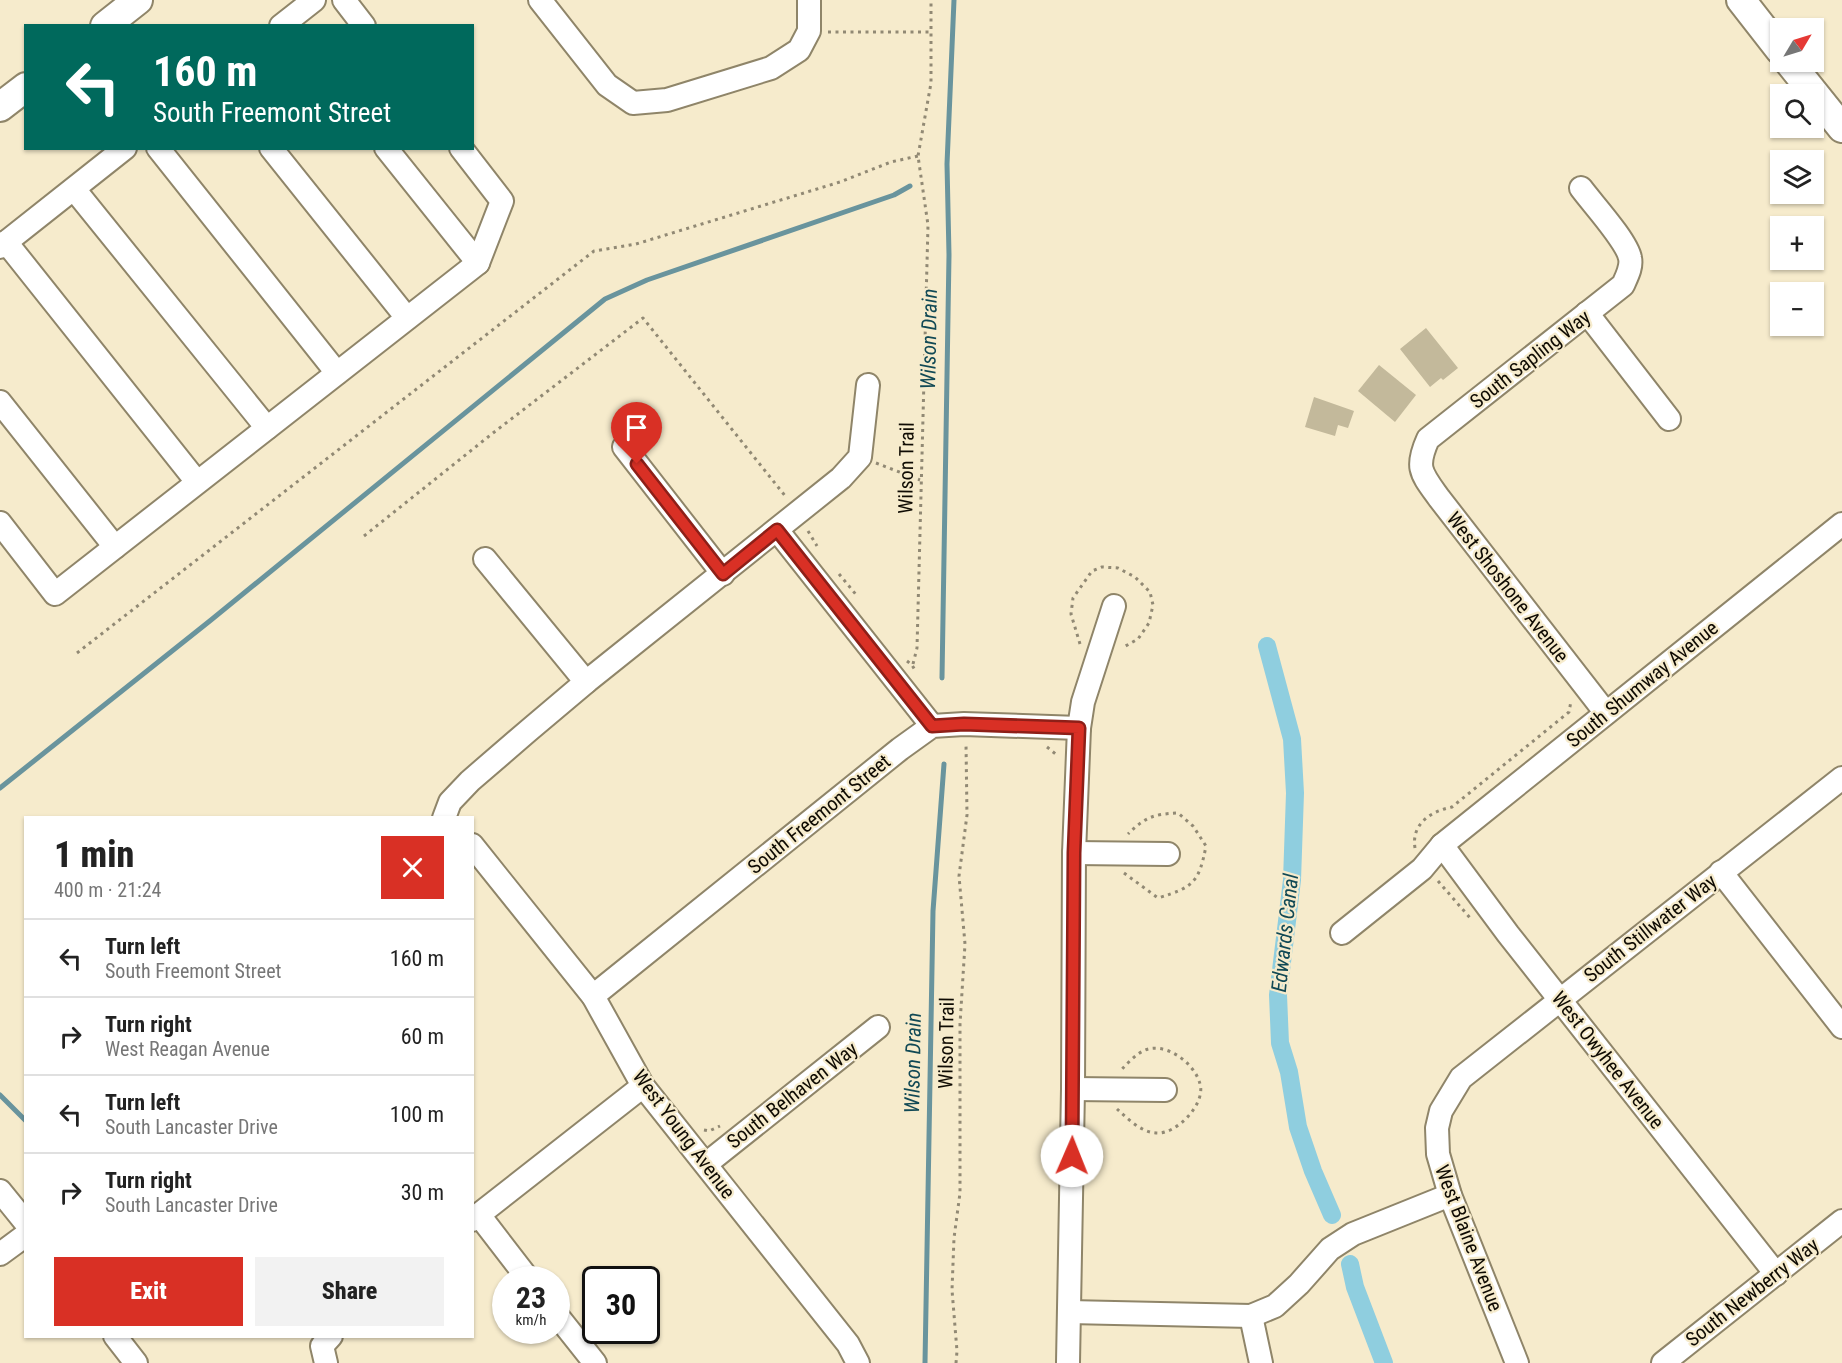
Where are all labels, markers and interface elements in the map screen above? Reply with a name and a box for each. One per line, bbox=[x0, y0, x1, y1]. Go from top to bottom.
north arrow bbox=[1770, 18, 1824, 72]
map controls bbox=[1770, 18, 1824, 336]
text: 160 m bbox=[153, 47, 258, 96]
icon: left bbox=[54, 48, 132, 126]
button: search bbox=[1770, 84, 1824, 138]
text: South Freemont Street bbox=[153, 97, 391, 129]
button: layers bbox=[1770, 150, 1824, 204]
button: + bbox=[1770, 216, 1824, 270]
button: − bbox=[1770, 282, 1824, 336]
water label: Wilson Drain bbox=[916, 288, 942, 390]
street label: South Sapling Way bbox=[1465, 305, 1595, 413]
pin bbox=[611, 402, 662, 464]
icon: arrive bbox=[620, 411, 653, 444]
street label: Wilson Trail bbox=[893, 422, 919, 514]
street label: West Shoshone Avenue bbox=[1442, 507, 1574, 667]
street label: South Shumway Avenue bbox=[1561, 616, 1723, 752]
street label: South Freemont Street bbox=[743, 749, 895, 879]
text: 1 min bbox=[54, 834, 134, 876]
button: close bbox=[381, 836, 444, 899]
street label: South Stillwater Way bbox=[1579, 869, 1721, 987]
water label: Edwards Canal bbox=[1267, 872, 1303, 993]
text: 400 m · 21:24 bbox=[54, 878, 161, 902]
text: Turn left bbox=[105, 934, 180, 959]
icon: left bbox=[54, 942, 87, 975]
text: 160 m bbox=[390, 946, 444, 971]
text: South Freemont Street bbox=[105, 959, 281, 983]
street label: West Owyhee Avenue bbox=[1547, 986, 1669, 1134]
street label: Wilson Trail bbox=[933, 997, 959, 1089]
text: Turn right bbox=[105, 1012, 192, 1037]
water label: Wilson Drain bbox=[900, 1012, 926, 1114]
icon: right bbox=[54, 1020, 87, 1053]
text: 60 m bbox=[401, 1024, 444, 1049]
text: West Reagan Avenue bbox=[105, 1037, 270, 1061]
street label: South Belhaven Way bbox=[722, 1037, 862, 1153]
street label: West Young Avenue bbox=[628, 1065, 740, 1203]
text: Turn left bbox=[105, 1090, 180, 1115]
icon: left bbox=[54, 1098, 87, 1131]
text: 100 m bbox=[390, 1102, 444, 1127]
text: South Lancaster Drive bbox=[105, 1115, 278, 1139]
position arrow bbox=[1040, 1124, 1104, 1188]
street label: West Blaine Avenue bbox=[1430, 1161, 1508, 1315]
text: Turn right bbox=[105, 1168, 192, 1193]
icon: right bbox=[54, 1176, 87, 1209]
text: 30 m bbox=[401, 1180, 444, 1205]
text: South Lancaster Drive bbox=[105, 1193, 278, 1217]
street label: South Newberry Way bbox=[1681, 1233, 1823, 1351]
button: Exit bbox=[54, 1257, 243, 1326]
button: Share bbox=[255, 1257, 444, 1326]
speed limit sign: 30 bbox=[582, 1266, 660, 1344]
text: 23 bbox=[516, 1280, 546, 1315]
text: km/h bbox=[516, 1311, 546, 1329]

